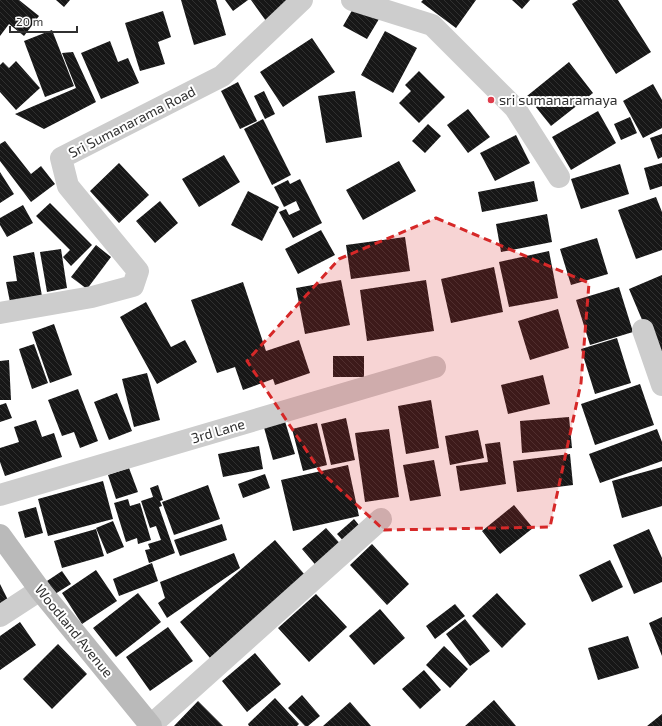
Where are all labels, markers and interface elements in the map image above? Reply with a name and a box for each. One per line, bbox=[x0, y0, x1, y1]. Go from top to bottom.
scale bar bbox=[10, 8, 77, 34]
text: 20 m bbox=[16, 14, 43, 28]
street label: Sri Sumanarama Road bbox=[65, 82, 198, 161]
place label: sri sumanaramaya bbox=[499, 91, 617, 108]
marker: sri sumanaramaya bbox=[486, 95, 496, 105]
street label: 3rd Lane bbox=[189, 415, 247, 446]
street label: Woodland Avenue bbox=[32, 581, 117, 681]

